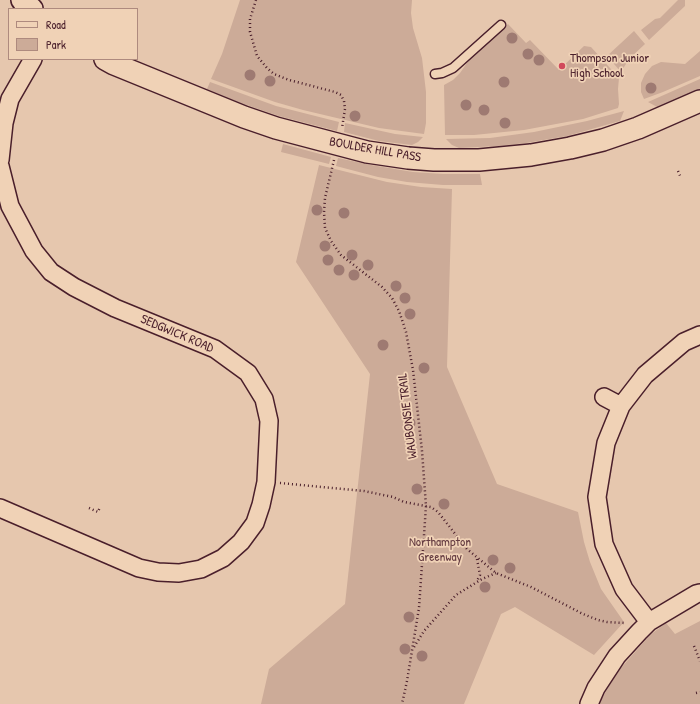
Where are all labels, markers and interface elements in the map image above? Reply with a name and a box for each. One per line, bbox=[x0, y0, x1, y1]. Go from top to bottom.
legend bbox=[8, 8, 138, 60]
text: Road bbox=[46, 16, 66, 33]
text: Park bbox=[46, 36, 66, 53]
place label: Thompson Junior High School bbox=[570, 51, 649, 82]
marker: Thompson Junior High School bbox=[557, 61, 567, 71]
street label: BOULDER HILL PASS bbox=[328, 134, 422, 166]
street label: SEDGWICK ROAD bbox=[138, 312, 216, 356]
street label: WAUBONSIE TRAIL bbox=[395, 372, 421, 460]
park label: Northampton Greenway bbox=[409, 535, 471, 566]

